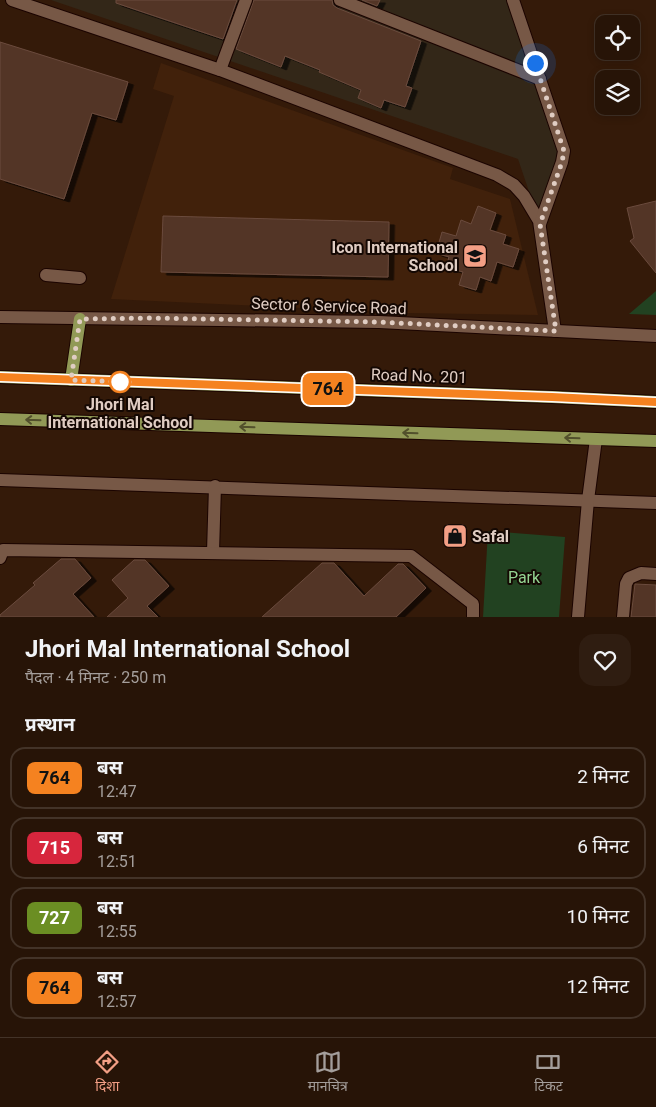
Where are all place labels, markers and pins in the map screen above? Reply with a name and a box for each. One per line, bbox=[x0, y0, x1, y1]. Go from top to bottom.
place label: Icon International School bbox=[331, 238, 458, 275]
school or university icon: Icon International School bbox=[462, 243, 488, 269]
marker: Jhori Mal International School bbox=[109, 371, 131, 393]
place label: Jhori Mal International School bbox=[48, 395, 192, 432]
shop icon: Safal bbox=[442, 523, 468, 549]
place label: Safal bbox=[472, 527, 509, 546]

